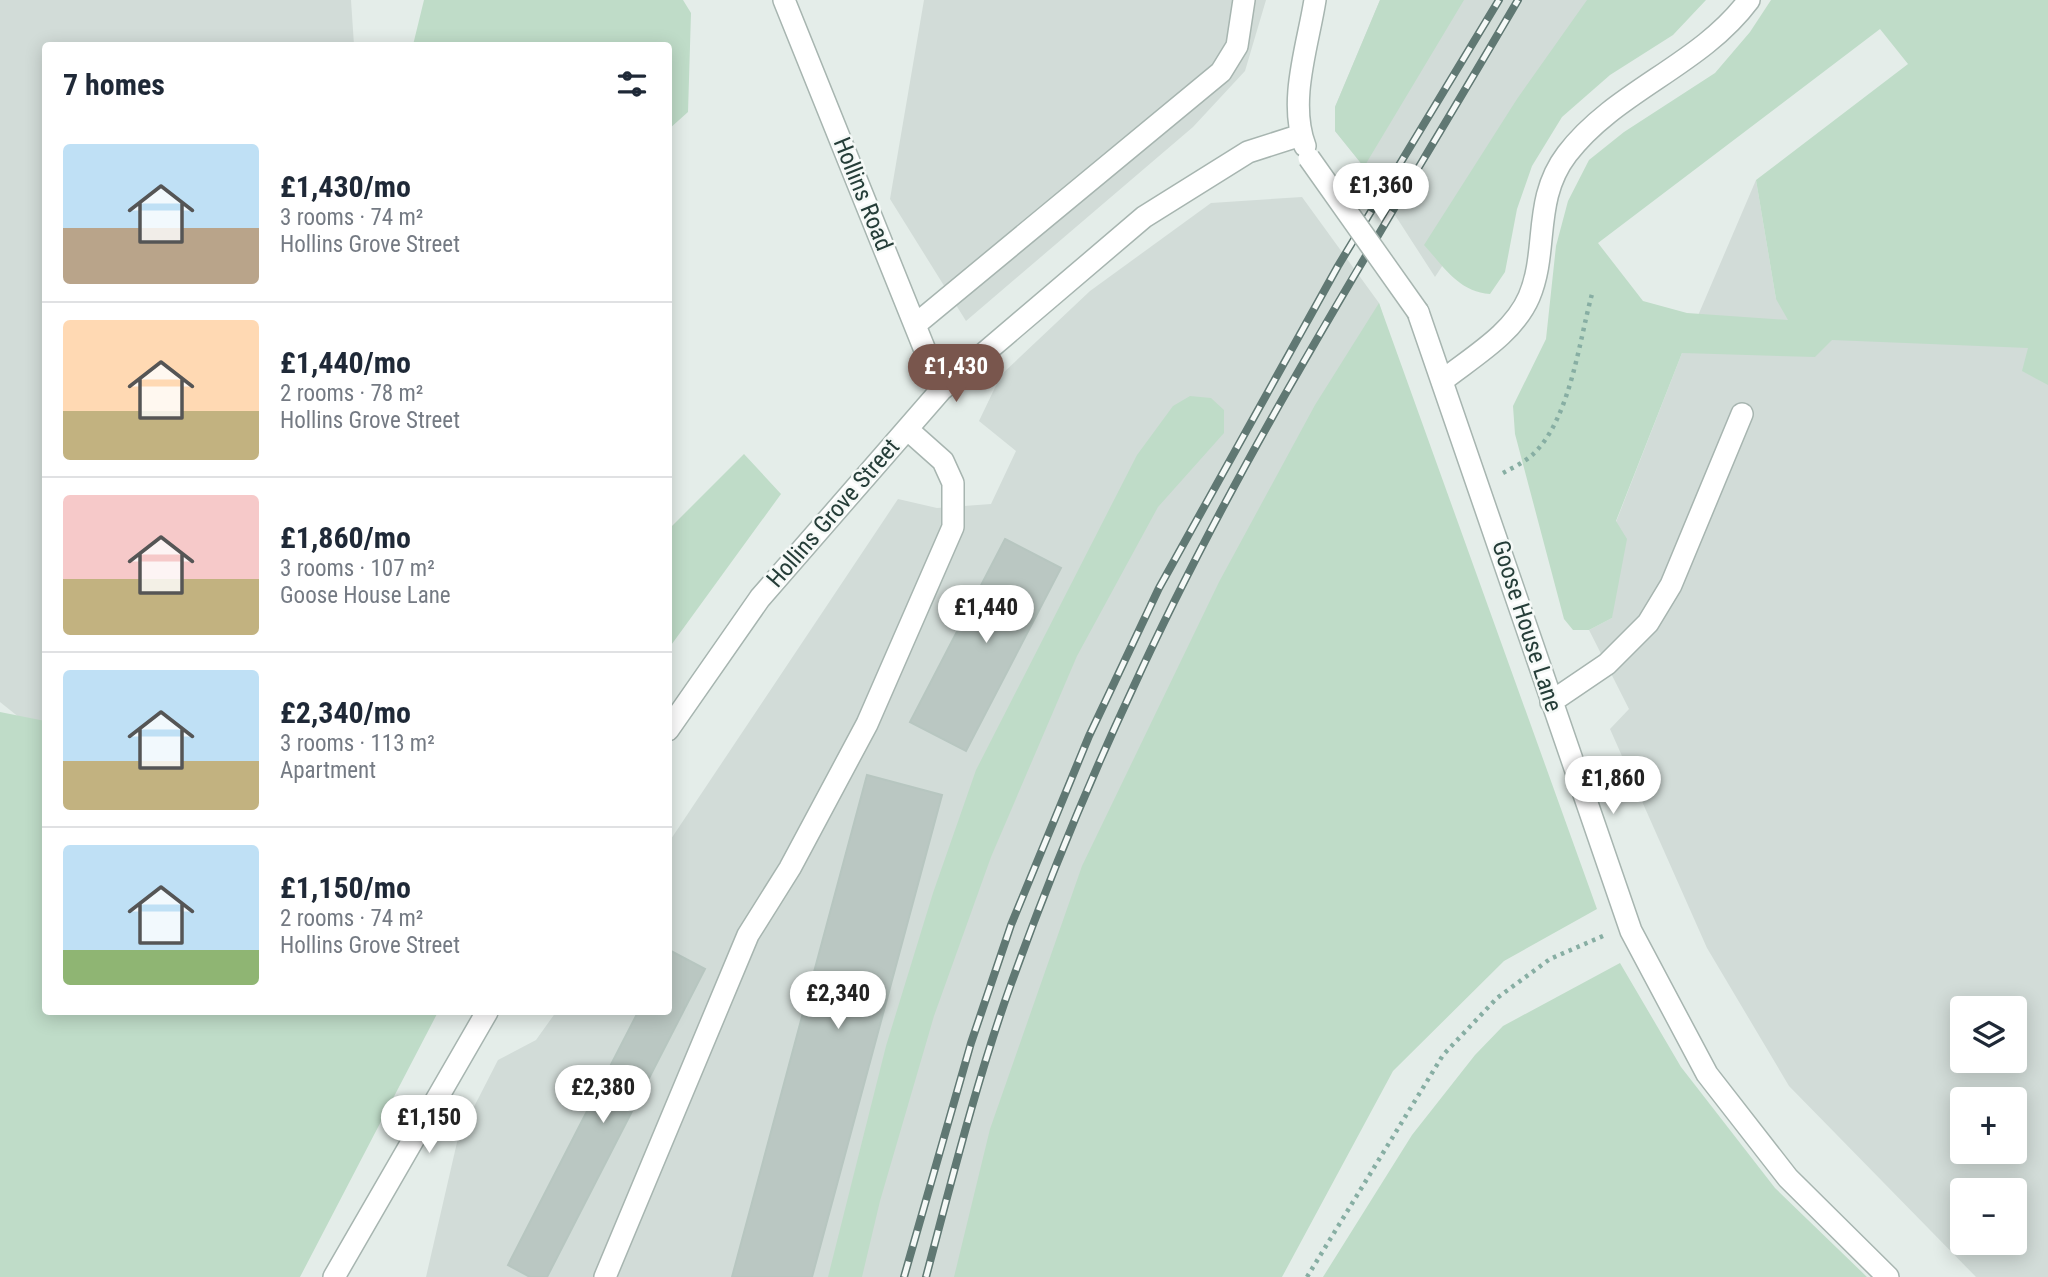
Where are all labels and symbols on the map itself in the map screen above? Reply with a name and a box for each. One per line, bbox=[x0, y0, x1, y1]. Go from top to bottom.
street label: Hollins Road bbox=[828, 133, 898, 255]
pin: £1,360 bbox=[1324, 164, 1438, 223]
pin: £1,430 bbox=[899, 344, 1013, 404]
street label: Hollins Grove Street bbox=[761, 433, 905, 593]
street label: Goose House Lane bbox=[1486, 537, 1568, 715]
pin: £1,440 bbox=[929, 586, 1043, 645]
pin: £1,860 bbox=[1556, 756, 1670, 816]
pin: £2,340 bbox=[781, 972, 895, 1031]
pin: £2,380 bbox=[546, 1066, 660, 1125]
pin: £1,150 bbox=[372, 1096, 486, 1155]

